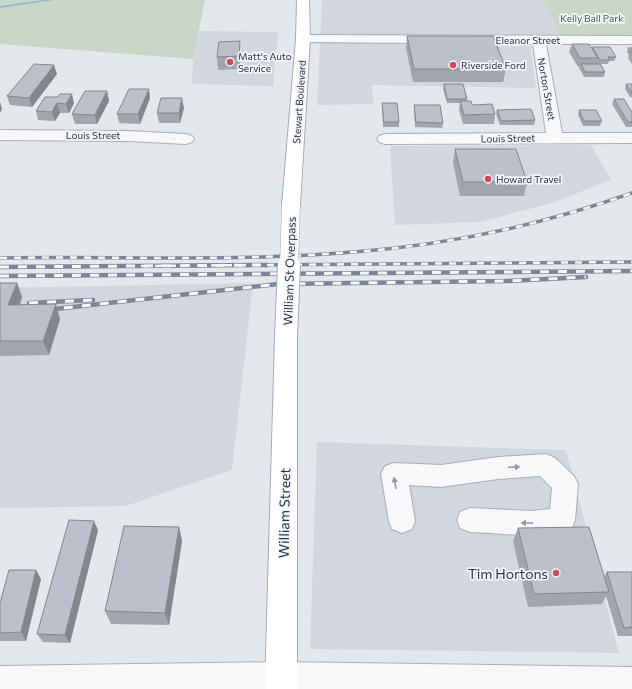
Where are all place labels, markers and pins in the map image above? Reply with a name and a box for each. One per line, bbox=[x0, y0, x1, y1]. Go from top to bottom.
place label: Matt's Auto Service bbox=[238, 50, 292, 74]
marker: Matt's Auto Service bbox=[225, 57, 235, 67]
place label: Riverside Ford bbox=[461, 59, 526, 71]
marker: Riverside Ford bbox=[448, 60, 458, 70]
place label: Howard Travel bbox=[496, 173, 561, 185]
marker: Howard Travel bbox=[483, 174, 493, 184]
place label: Tim Hortons bbox=[468, 565, 548, 582]
marker: Tim Hortons bbox=[551, 568, 561, 578]

